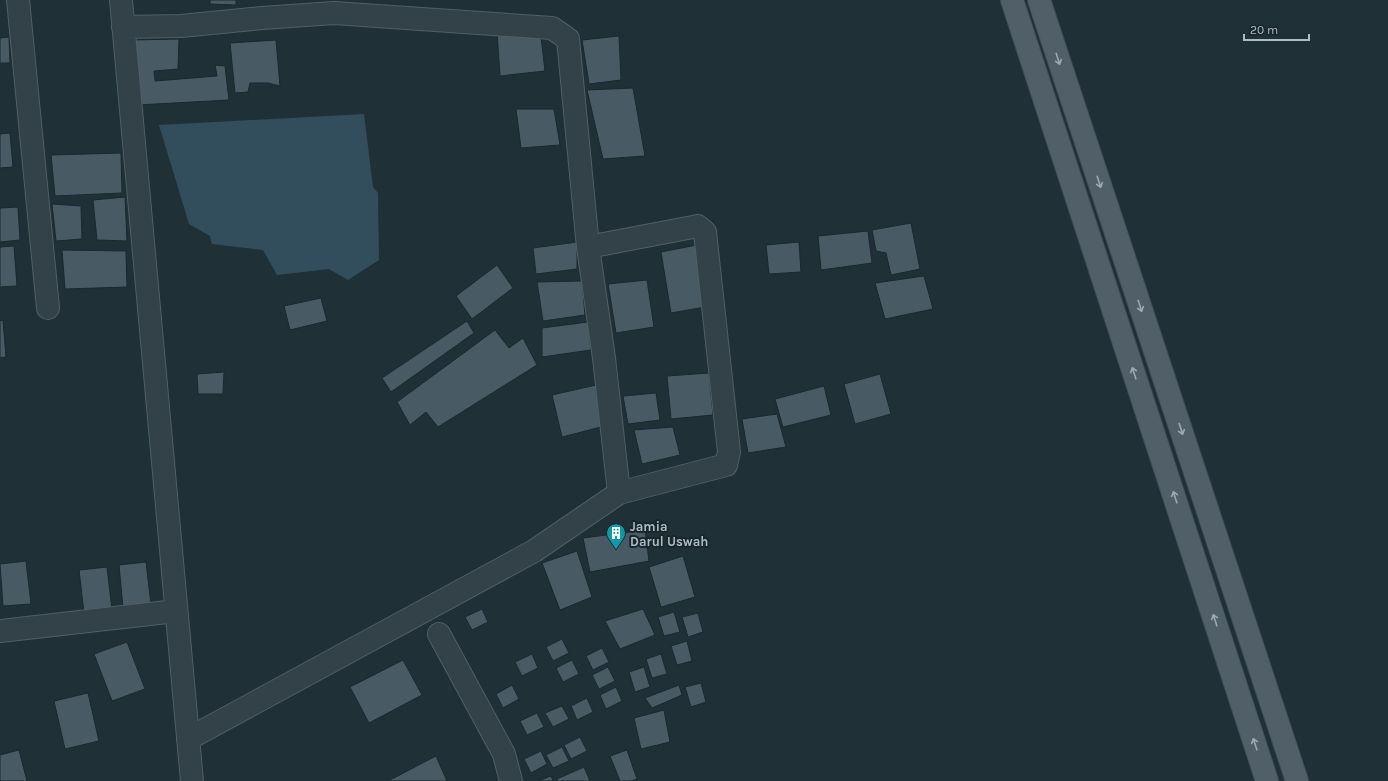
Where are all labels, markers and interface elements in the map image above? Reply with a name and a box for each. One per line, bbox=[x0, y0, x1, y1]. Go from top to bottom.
scale bar bbox=[1244, 16, 1309, 42]
text: 20 m bbox=[1250, 23, 1278, 37]
one-way arrow bbox=[1055, 53, 1063, 65]
one-way arrow bbox=[1096, 176, 1103, 189]
one-way arrow bbox=[1137, 299, 1144, 312]
one-way arrow bbox=[1130, 367, 1137, 380]
one-way arrow bbox=[1177, 423, 1185, 435]
one-way arrow bbox=[1170, 491, 1178, 503]
place label: Jamia Darul Uswah bbox=[630, 519, 708, 549]
building icon: Jamia Darul Uswah bbox=[605, 522, 627, 550]
one-way arrow bbox=[1211, 614, 1218, 627]
one-way arrow bbox=[1251, 738, 1258, 751]

